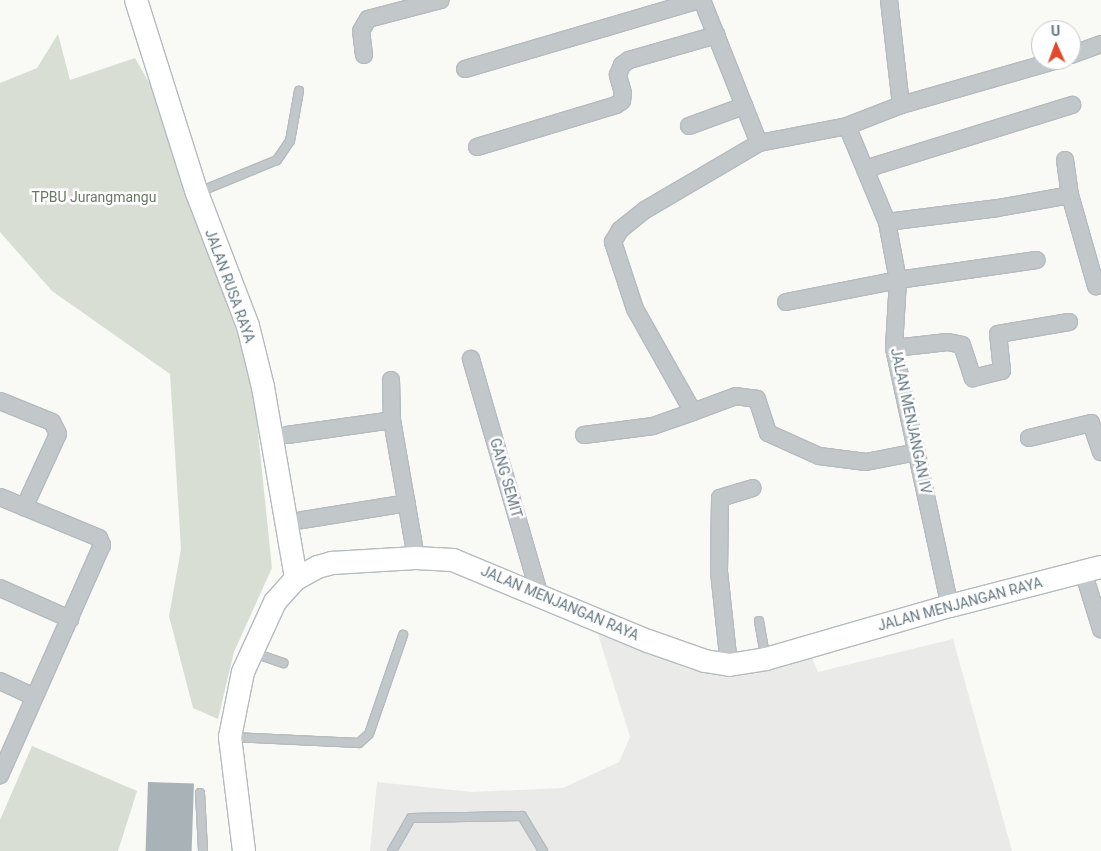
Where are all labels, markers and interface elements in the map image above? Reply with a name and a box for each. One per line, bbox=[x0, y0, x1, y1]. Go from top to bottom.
north arrow bbox=[1031, 20, 1081, 70]
text: U bbox=[1051, 23, 1060, 39]
park label: TPBU Jurangmangu bbox=[32, 189, 156, 205]
street label: JALAN RUSA RAYA bbox=[202, 227, 258, 345]
street label: JALAN MENJANGAN IV bbox=[887, 347, 935, 495]
street label: GANG SEMIT bbox=[487, 436, 525, 520]
street label: JALAN MENJANGAN RAYA bbox=[478, 562, 642, 644]
street label: JALAN MENJANGAN RAYA bbox=[876, 574, 1044, 634]

